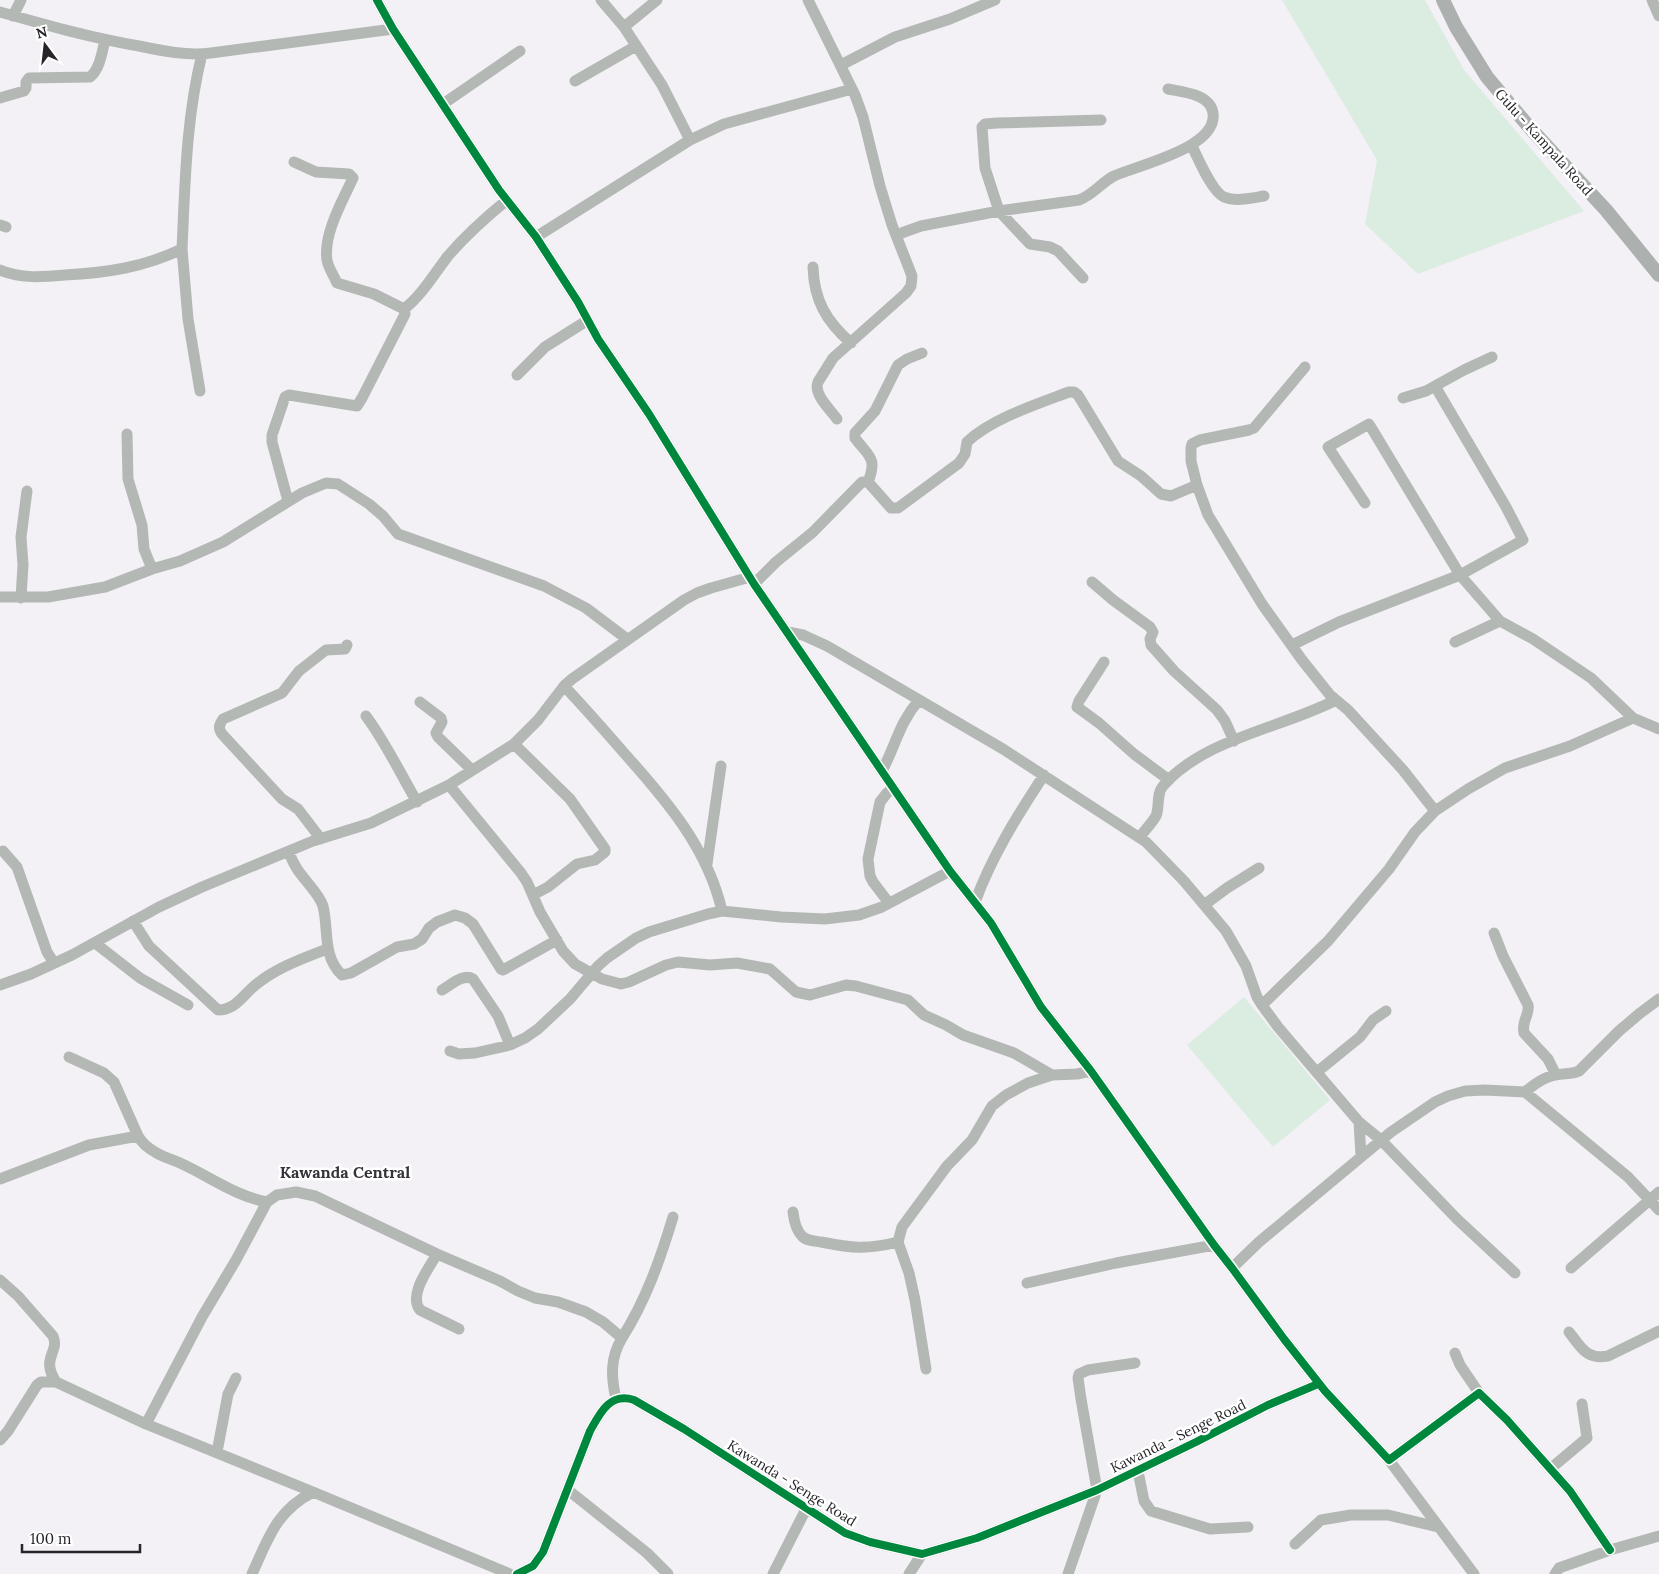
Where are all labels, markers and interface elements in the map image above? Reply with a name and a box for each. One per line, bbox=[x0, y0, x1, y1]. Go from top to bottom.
north arrow bbox=[20, 20, 70, 70]
text: N bbox=[34, 22, 49, 43]
street label: Gulu - Kampala Road bbox=[1491, 85, 1597, 199]
district label: Kawanda Central bbox=[280, 1162, 410, 1182]
street label: Kawanda - Senge Road bbox=[1107, 1395, 1249, 1477]
street label: Kawanda - Senge Road bbox=[724, 1436, 860, 1530]
scale bar bbox=[22, 1522, 140, 1554]
text: 100 m bbox=[30, 1529, 71, 1548]

